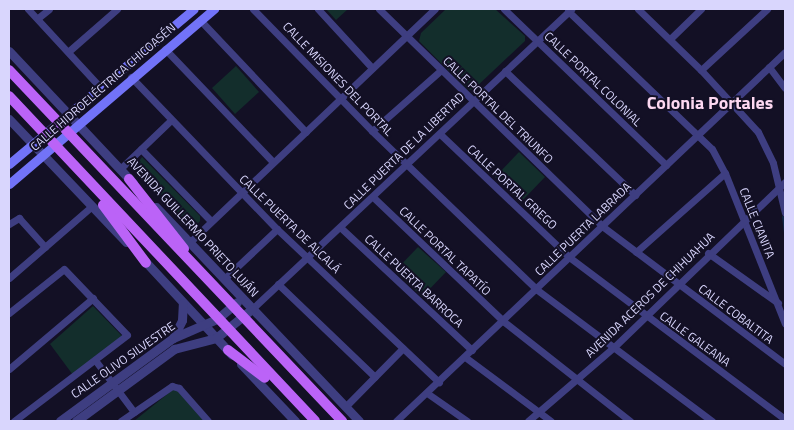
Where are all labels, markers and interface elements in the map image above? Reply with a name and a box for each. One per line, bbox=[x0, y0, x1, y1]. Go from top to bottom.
street label: CALLE MISIONES DEL PORTAL bbox=[280, 19, 396, 139]
street label: CALLE HIDROELÉCTRICA CHICOASÉN bbox=[28, 20, 178, 154]
street label: CALLE PORTAL COLONIAL bbox=[541, 29, 645, 129]
street label: CALLE PORTAL DEL TRIUNFO bbox=[440, 54, 556, 166]
street label: CALLE PUERTA DE LA LIBERTAD bbox=[341, 90, 467, 212]
district label: Colonia Portales bbox=[647, 92, 773, 114]
street label: CALLE PORTAL GRIEGO bbox=[464, 142, 560, 232]
street label: AVENIDA GUILLERMO PRIETO LUJÁN bbox=[124, 154, 262, 300]
street label: CALLE PUERTA DE ALCALÁ bbox=[236, 172, 344, 276]
street label: CALLE PUERTA LABRADA bbox=[532, 179, 634, 279]
street label: CALLE CIANITA bbox=[736, 186, 778, 260]
street label: CALLE PORTAL TAPATÍO bbox=[396, 204, 494, 298]
street label: AVENIDA ACEROS DE CHIHUAHUA bbox=[582, 229, 718, 361]
street label: CALLE PUERTA BARROCA bbox=[362, 232, 466, 330]
street label: CALLE COBALTITA bbox=[696, 281, 776, 347]
street label: CALLE GALEANA bbox=[657, 309, 733, 369]
street label: CALLE OLIVO SILVESTRE bbox=[68, 319, 178, 401]

